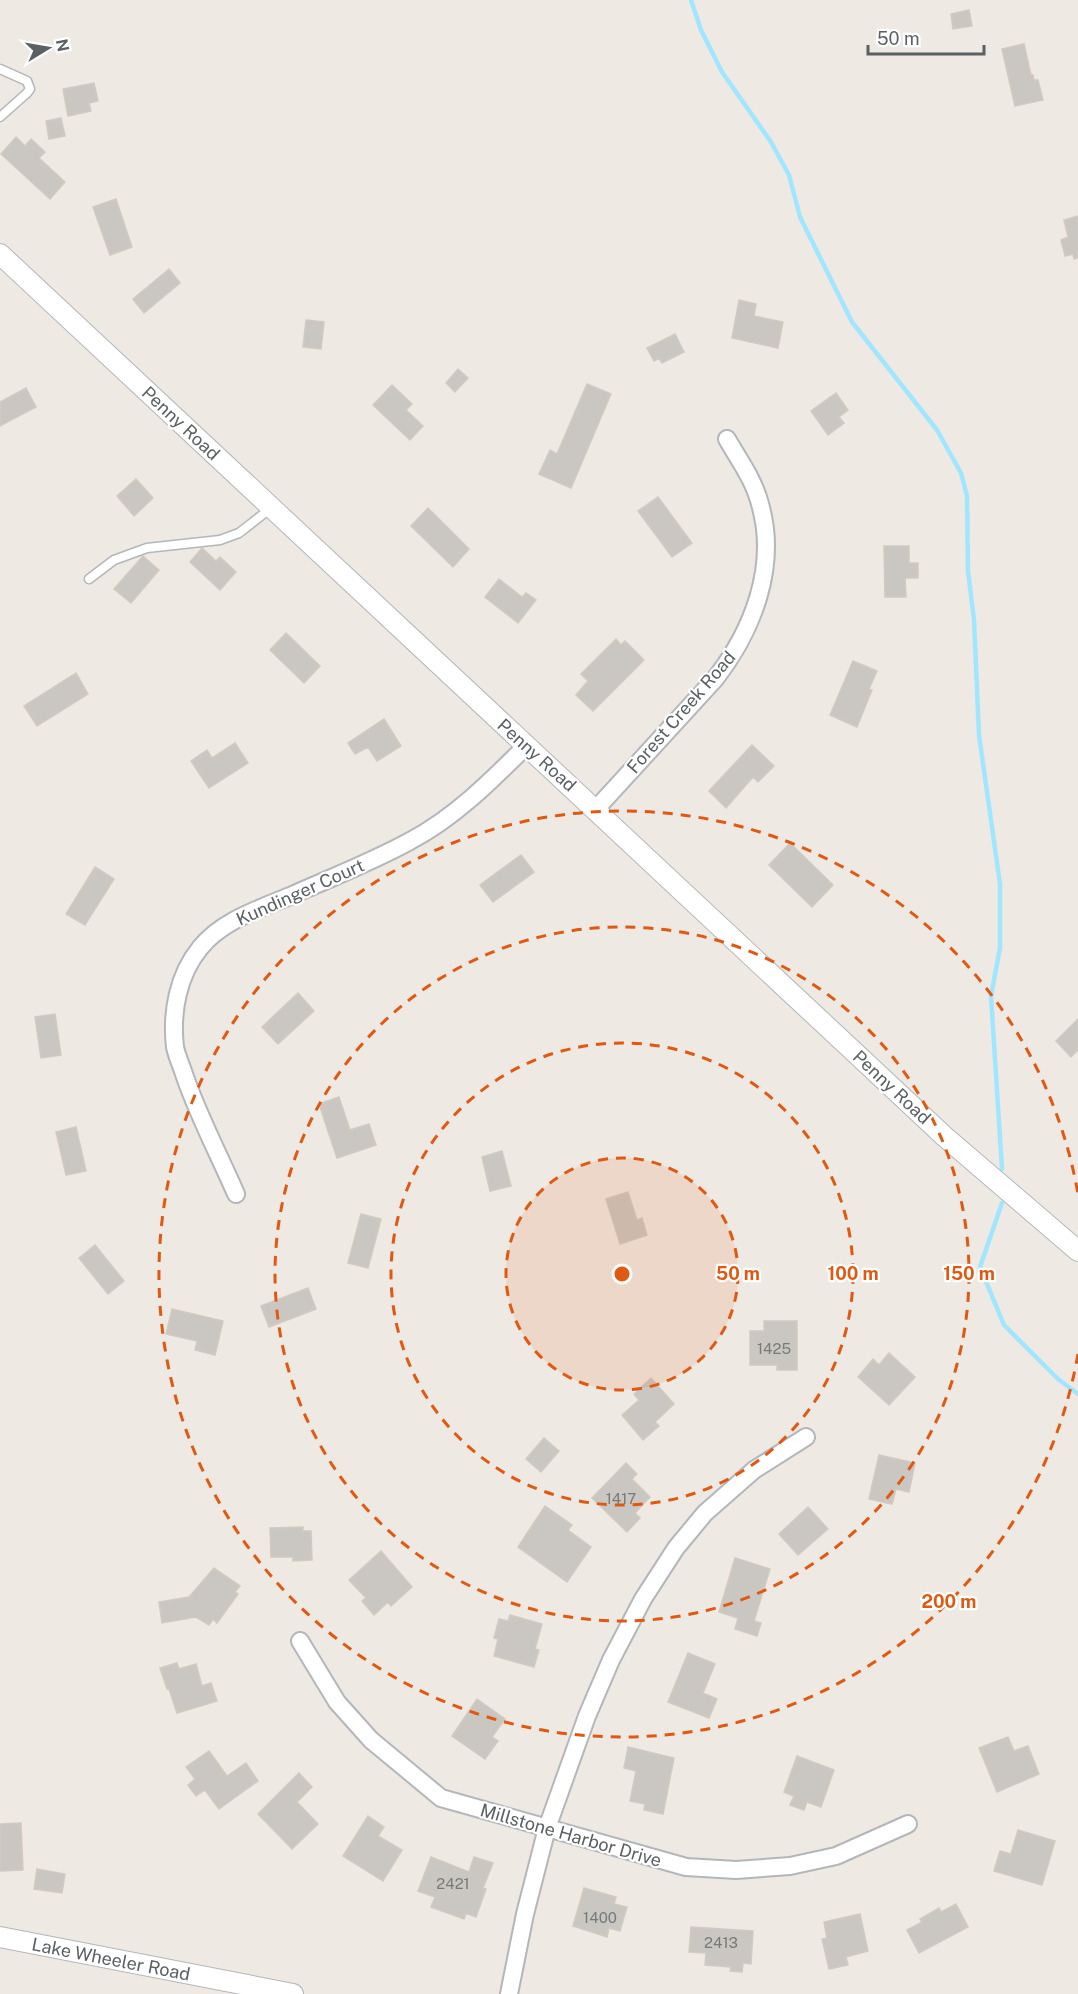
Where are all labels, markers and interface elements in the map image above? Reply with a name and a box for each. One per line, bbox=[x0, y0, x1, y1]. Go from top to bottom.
north arrow bbox=[18, 18, 78, 78]
scale bar bbox=[868, 18, 984, 56]
text: 50 m bbox=[877, 28, 920, 49]
text: N bbox=[52, 37, 73, 53]
street label: Penny Road bbox=[138, 382, 224, 464]
street label: Forest Creek Road bbox=[622, 647, 740, 777]
street label: Penny Road bbox=[493, 714, 581, 796]
street label: Kundinger Court bbox=[233, 854, 367, 930]
street label: Penny Road bbox=[849, 1046, 935, 1128]
text: 50 m bbox=[716, 1263, 760, 1284]
text: 100 m bbox=[827, 1263, 879, 1284]
text: 150 m bbox=[943, 1263, 995, 1284]
centre of rings bbox=[612, 1264, 632, 1284]
house number: 1425 bbox=[757, 1340, 791, 1357]
house number: 1417 bbox=[606, 1490, 636, 1507]
text: 200 m bbox=[922, 1591, 976, 1612]
street label: Millstone Harbor Drive bbox=[478, 1799, 664, 1871]
house number: 2421 bbox=[436, 1875, 470, 1892]
house number: 1400 bbox=[583, 1909, 617, 1926]
street label: Lake Wheeler Road bbox=[30, 1933, 192, 1985]
house number: 2413 bbox=[704, 1934, 738, 1951]

